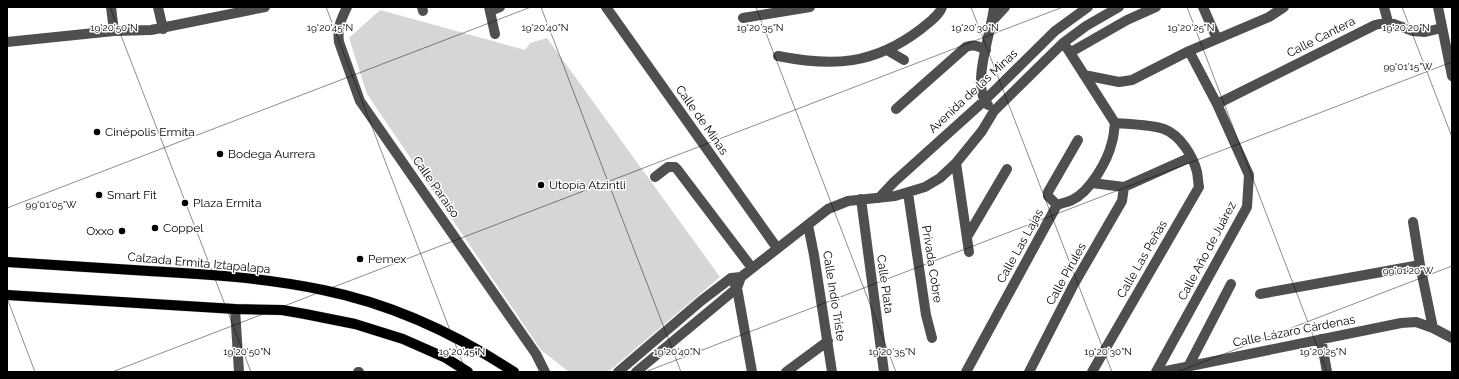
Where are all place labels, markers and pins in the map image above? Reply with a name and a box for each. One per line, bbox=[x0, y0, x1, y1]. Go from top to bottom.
place label: Cinépolis Ermita bbox=[105, 125, 195, 139]
marker: Cinépolis Ermita bbox=[92, 127, 102, 137]
place label: Bodega Aurrera bbox=[228, 147, 315, 161]
marker: Bodega Aurrera bbox=[215, 149, 225, 159]
place label: Utopía Atzintli bbox=[549, 178, 626, 192]
marker: Utopía Atzintli bbox=[536, 180, 546, 190]
place label: Smart Fit bbox=[107, 188, 157, 202]
marker: Smart Fit bbox=[94, 190, 104, 200]
place label: Plaza Ermita bbox=[193, 196, 261, 210]
marker: Plaza Ermita bbox=[180, 198, 190, 208]
place label: Coppel bbox=[163, 221, 204, 235]
marker: Coppel bbox=[150, 223, 160, 233]
place label: Oxxo bbox=[86, 224, 114, 238]
marker: Oxxo bbox=[117, 226, 127, 236]
place label: Pemex bbox=[368, 252, 406, 266]
marker: Pemex bbox=[355, 254, 365, 264]

